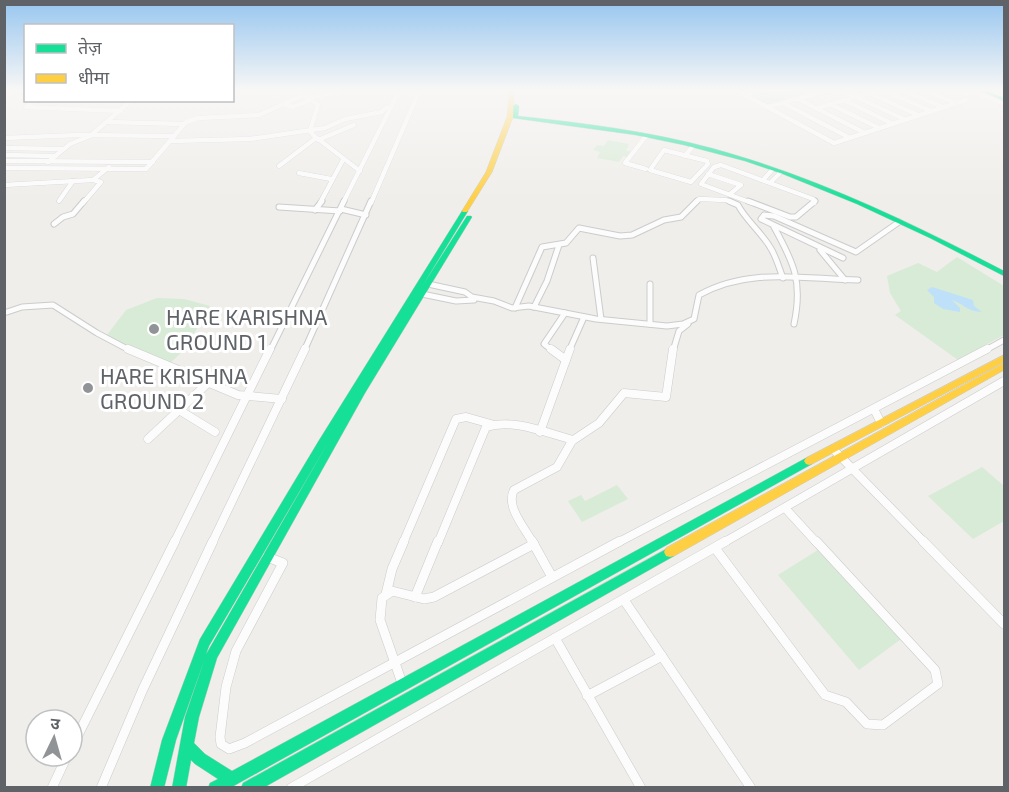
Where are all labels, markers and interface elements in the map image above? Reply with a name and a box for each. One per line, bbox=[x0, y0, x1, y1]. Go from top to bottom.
legend bbox=[24, 24, 234, 102]
text: तेज़ bbox=[78, 36, 102, 58]
text: धीमा bbox=[78, 66, 109, 88]
place label: HARE KARISHNA GROUND 1 bbox=[166, 303, 328, 354]
marker: HARE KARISHNA GROUND 1 bbox=[147, 322, 161, 336]
place label: HARE KRISHNA GROUND 2 bbox=[100, 362, 248, 413]
marker: HARE KRISHNA GROUND 2 bbox=[81, 381, 95, 395]
north arrow bbox=[24, 708, 84, 768]
text: उ bbox=[50, 713, 61, 732]

